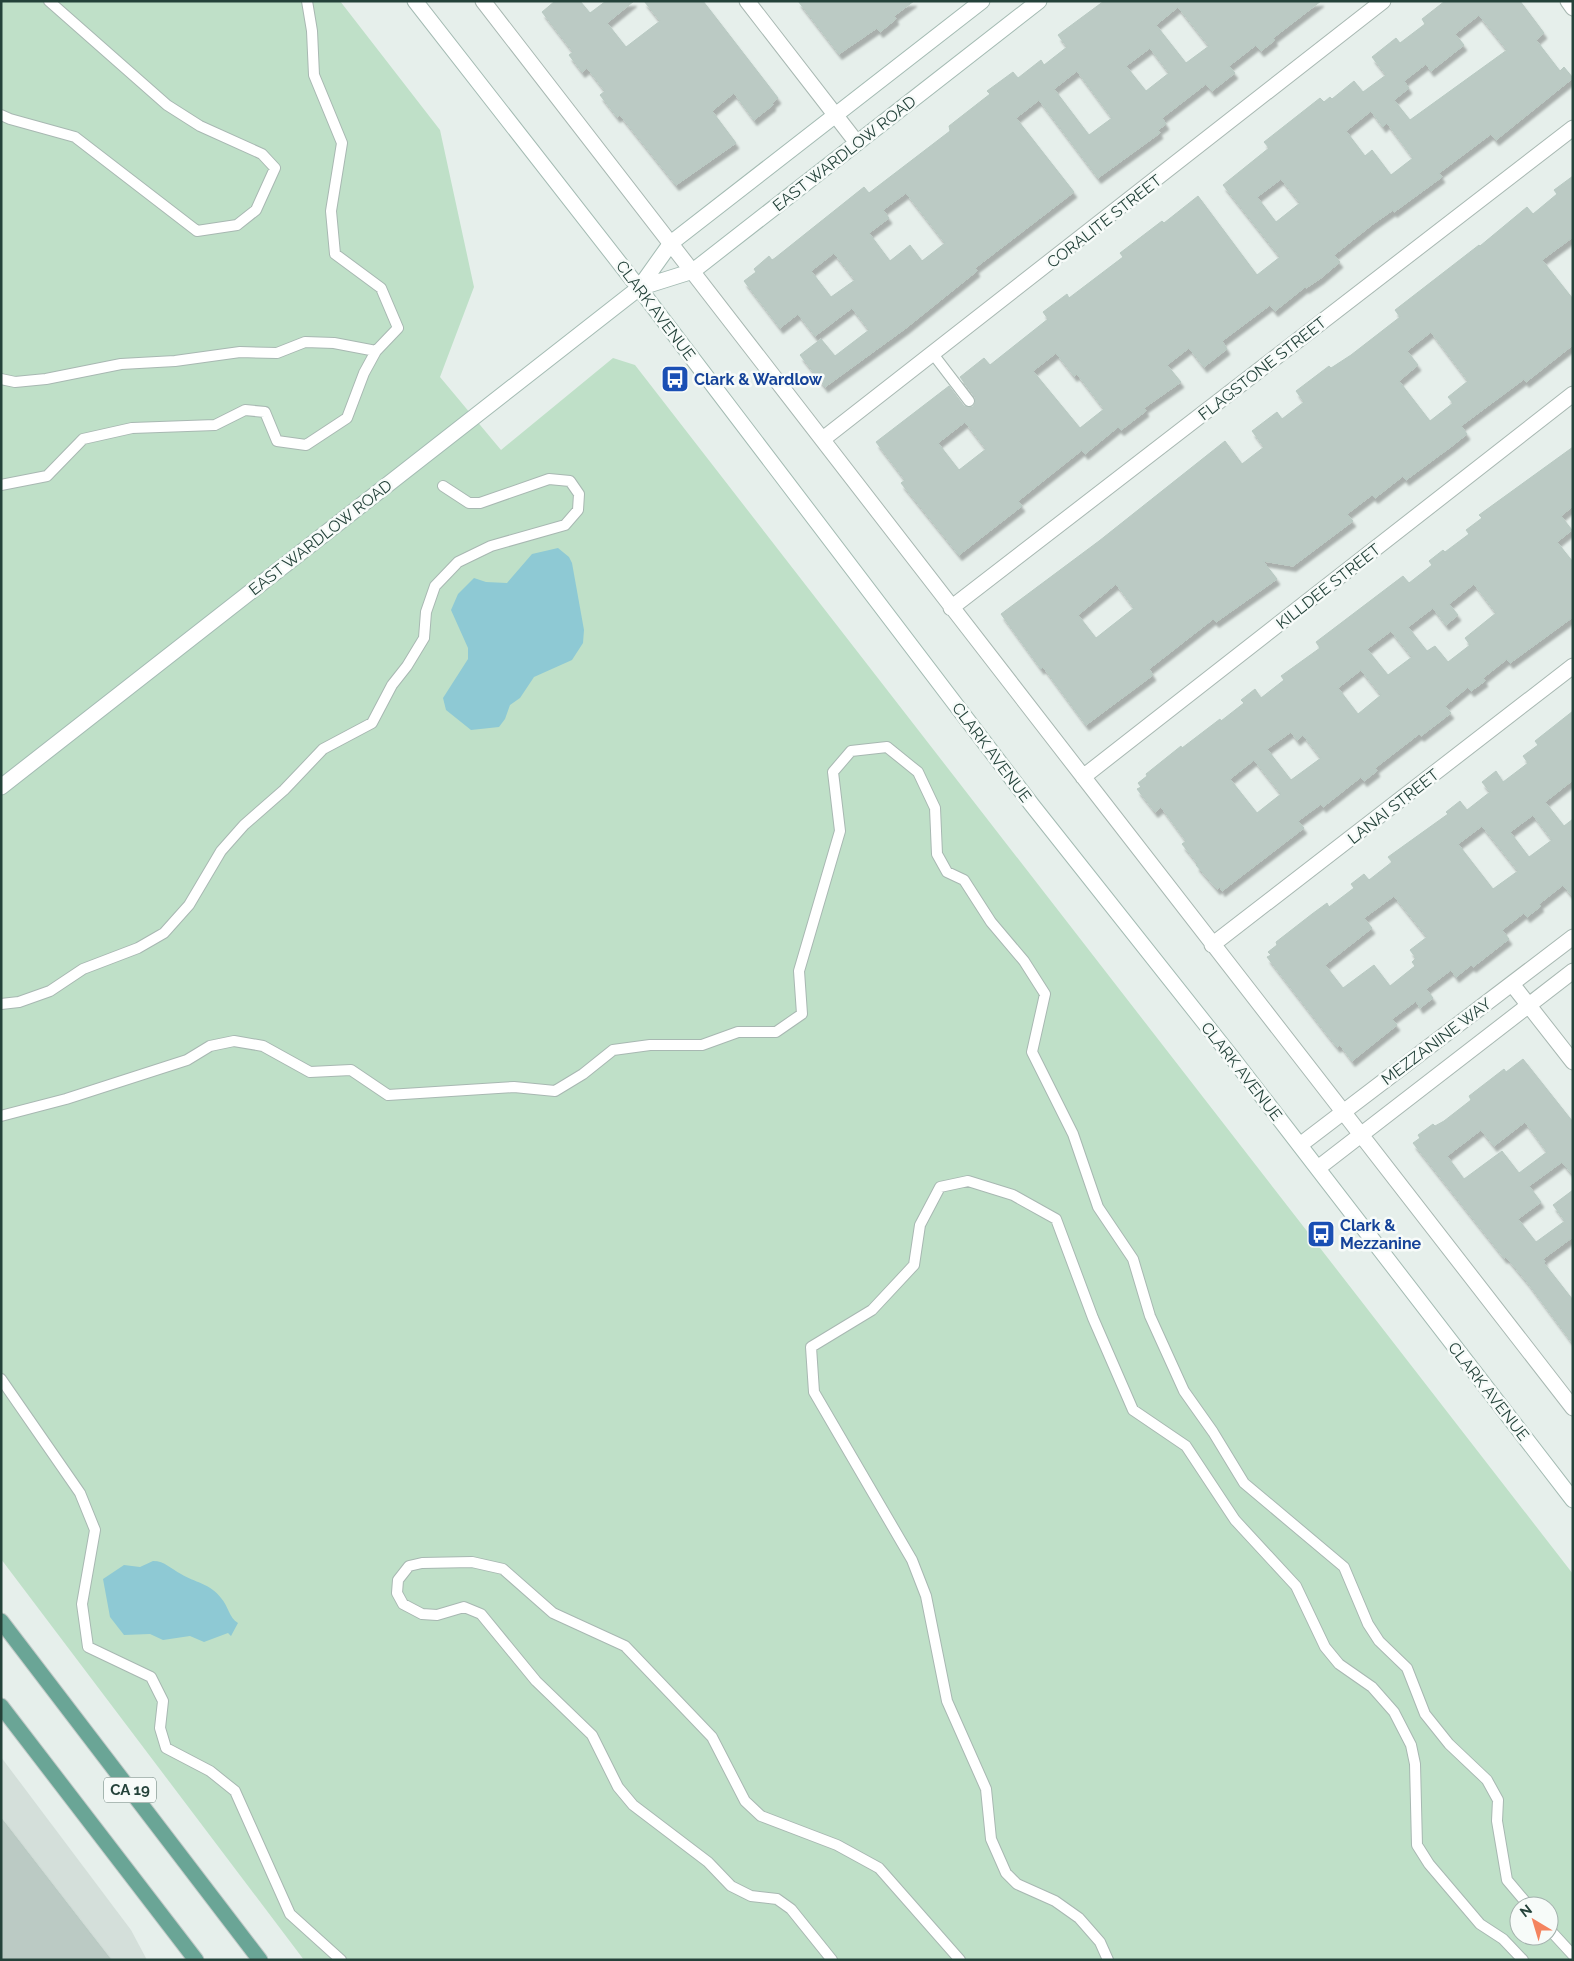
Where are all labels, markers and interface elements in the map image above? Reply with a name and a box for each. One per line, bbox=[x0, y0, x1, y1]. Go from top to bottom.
street label: EAST WARDLOW ROAD bbox=[769, 92, 920, 215]
street label: CORALITE STREET bbox=[1043, 171, 1166, 272]
street label: CLARK AVENUE bbox=[612, 257, 699, 364]
street label: FLAGSTONE STREET bbox=[1195, 312, 1330, 424]
bus stop icon: Clark & Wardlow bbox=[660, 364, 690, 394]
place label: Clark & Wardlow bbox=[694, 370, 823, 389]
street label: EAST WARDLOW ROAD bbox=[245, 476, 396, 599]
street label: KILLDEE STREET bbox=[1272, 540, 1384, 633]
street label: CLARK AVENUE bbox=[948, 699, 1035, 806]
street label: LANAI STREET bbox=[1344, 765, 1443, 848]
street label: MEZZANINE WAY bbox=[1378, 994, 1495, 1089]
street label: CLARK AVENUE bbox=[1197, 1018, 1286, 1125]
place label: Clark & Mezzanine bbox=[1340, 1216, 1422, 1253]
bus stop icon: Clark & Mezzanine bbox=[1306, 1219, 1336, 1249]
street label: CLARK AVENUE bbox=[1444, 1338, 1533, 1445]
road number: CA 19 bbox=[104, 1778, 156, 1802]
north arrow bbox=[1509, 1896, 1559, 1946]
text: N bbox=[1517, 1901, 1535, 1920]

